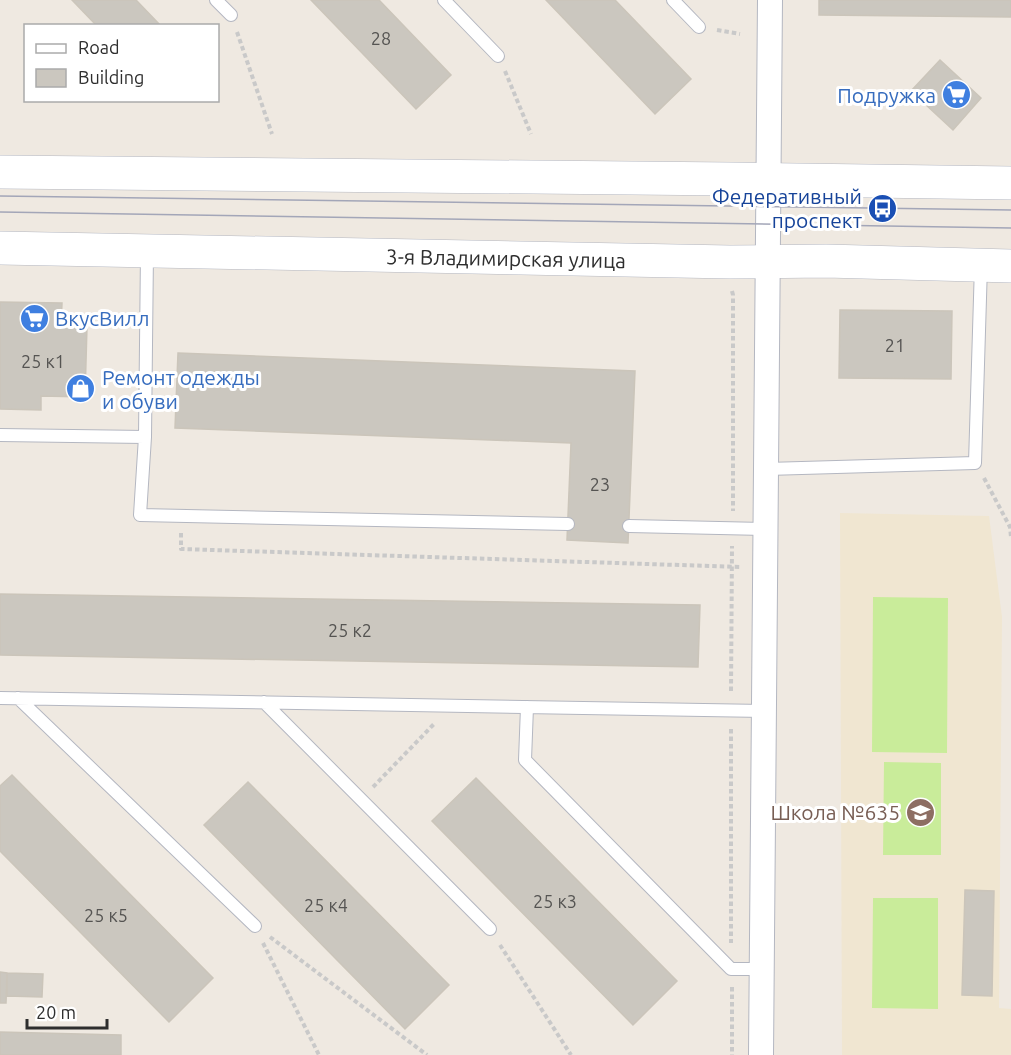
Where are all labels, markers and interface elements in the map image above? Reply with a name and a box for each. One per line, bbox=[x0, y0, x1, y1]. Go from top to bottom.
legend bbox=[24, 24, 219, 102]
house number: 28 bbox=[371, 28, 391, 48]
text: Road bbox=[78, 37, 120, 57]
text: Building bbox=[78, 67, 144, 87]
supermarket icon: Подружка bbox=[941, 79, 973, 111]
place label: Подружка bbox=[837, 83, 936, 107]
place label: Федеративный проспект bbox=[712, 184, 863, 232]
bus stop icon: Федеративный проспект bbox=[867, 192, 899, 224]
street label: 3-я Владимирская улица bbox=[386, 244, 626, 272]
supermarket icon: ВкусВилл bbox=[18, 302, 50, 334]
place label: ВкусВилл bbox=[55, 306, 149, 330]
house number: 21 bbox=[885, 335, 905, 355]
house number: 25 к1 bbox=[21, 351, 65, 371]
place label: Ремонт одежды и обуви bbox=[102, 365, 260, 413]
shop icon: Ремонт одежды и обуви bbox=[65, 373, 97, 405]
house number: 23 bbox=[590, 474, 610, 494]
house number: 25 к2 bbox=[328, 620, 372, 640]
school or university icon: Школа №635 bbox=[905, 796, 937, 828]
place label: Школа №635 bbox=[770, 800, 900, 824]
house number: 25 к3 bbox=[533, 891, 577, 911]
house number: 25 к4 bbox=[304, 895, 348, 915]
house number: 25 к5 bbox=[84, 905, 128, 925]
scale bar bbox=[27, 992, 106, 1030]
text: 20 m bbox=[36, 1002, 76, 1022]

